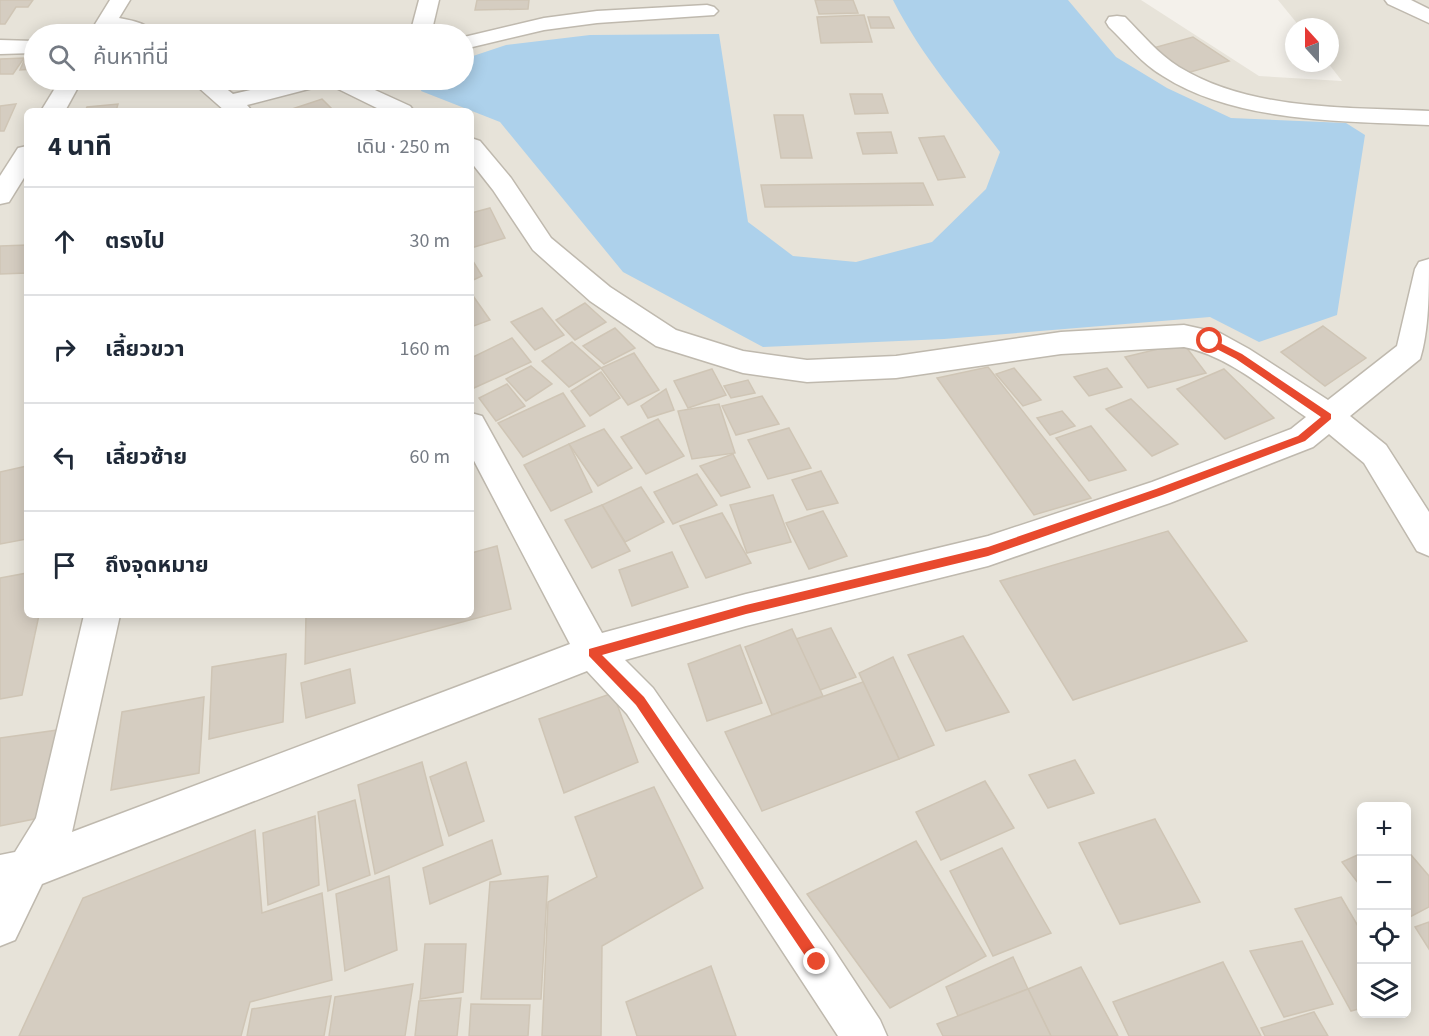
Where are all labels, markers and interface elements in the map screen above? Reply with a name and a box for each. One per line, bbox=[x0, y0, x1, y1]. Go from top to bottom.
north arrow bbox=[1285, 18, 1339, 72]
search box bbox=[24, 24, 474, 90]
icon: search bbox=[45, 41, 78, 74]
text: ค้นหาที่นี่ bbox=[93, 41, 169, 73]
text: 4 นาที bbox=[48, 128, 112, 165]
text: เดิน · 250 m bbox=[356, 133, 450, 161]
icon: ahead bbox=[48, 225, 81, 258]
text: ตรงไป bbox=[105, 225, 165, 257]
text: 30 m bbox=[410, 227, 450, 255]
route start bbox=[1196, 327, 1222, 353]
icon: right bbox=[48, 333, 81, 366]
text: เลี้ยวขวา bbox=[105, 333, 185, 365]
text: 160 m bbox=[400, 335, 450, 363]
icon: left bbox=[48, 441, 81, 474]
text: เลี้ยวซ้าย bbox=[105, 441, 187, 473]
text: 60 m bbox=[410, 443, 450, 471]
icon: arrive bbox=[48, 549, 81, 582]
text: ถึงจุดหมาย bbox=[105, 549, 209, 581]
map controls bbox=[1357, 802, 1411, 1018]
button: + bbox=[1357, 802, 1411, 856]
button: − bbox=[1357, 856, 1411, 910]
button: locate bbox=[1357, 910, 1411, 964]
route end bbox=[803, 948, 829, 974]
button: layers bbox=[1357, 964, 1411, 1018]

